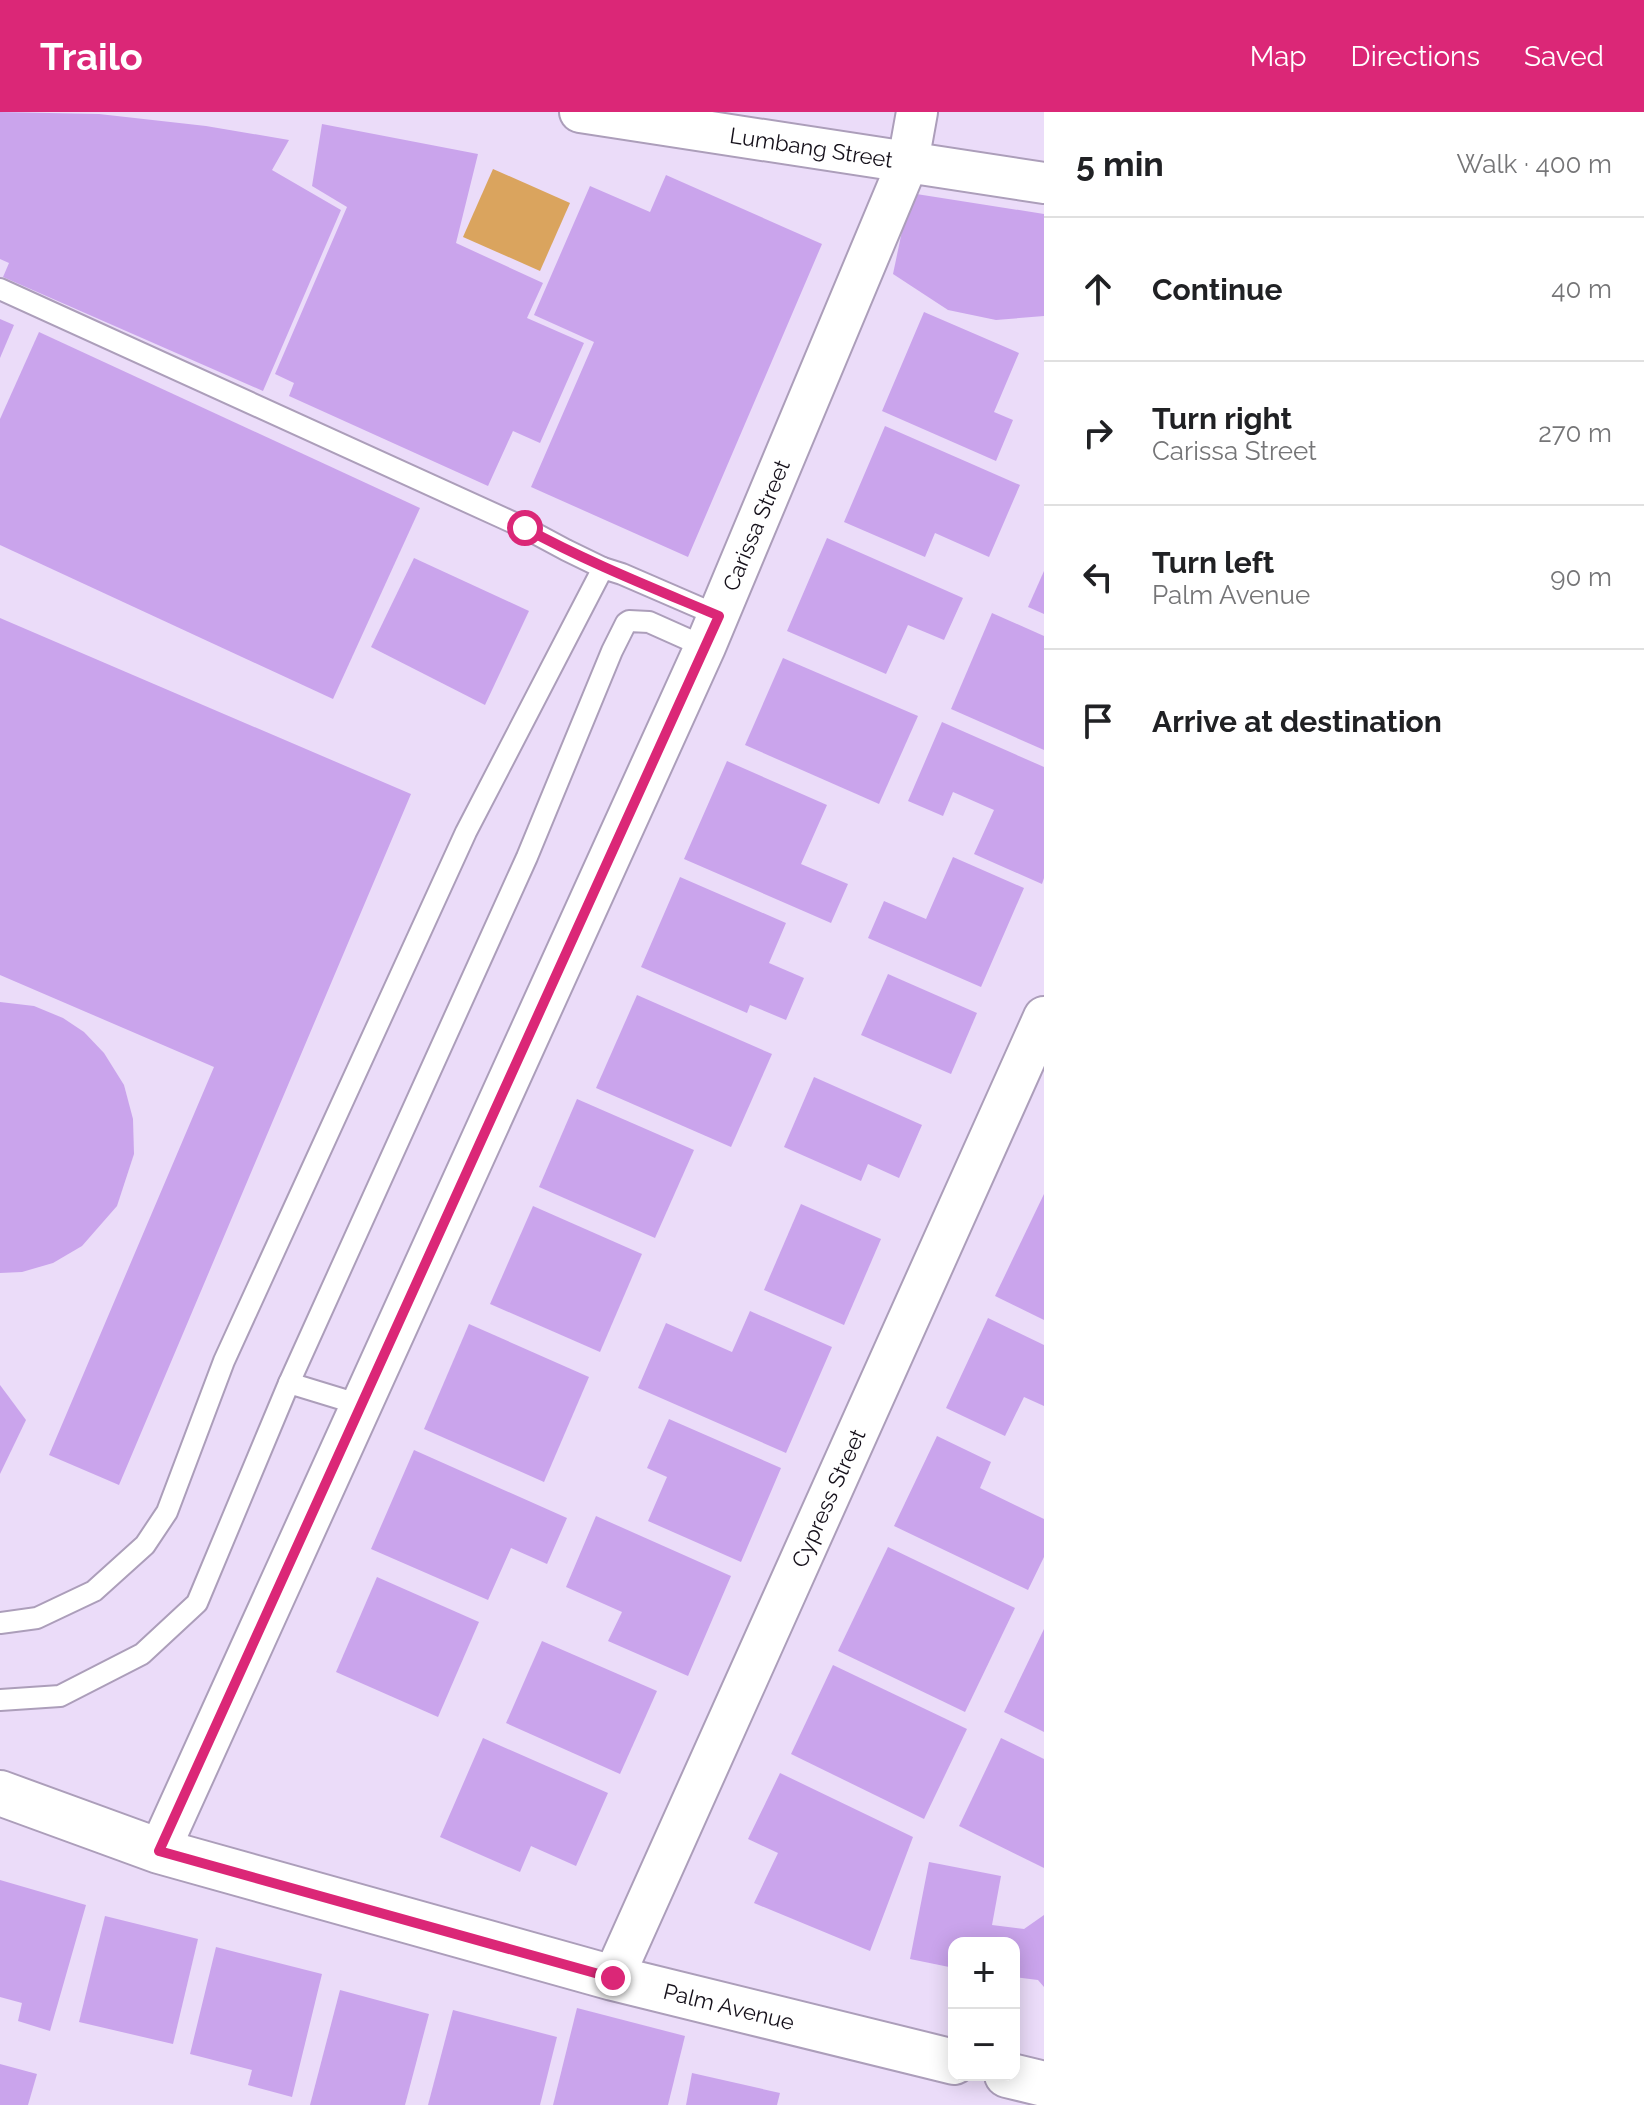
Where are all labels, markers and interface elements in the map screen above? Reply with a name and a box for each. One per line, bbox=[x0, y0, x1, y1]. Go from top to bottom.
text: Trailo bbox=[40, 34, 143, 79]
text: Map bbox=[1250, 40, 1307, 73]
text: Directions bbox=[1351, 40, 1480, 73]
text: Saved bbox=[1524, 40, 1604, 73]
street label: Lumbang Street bbox=[728, 122, 895, 173]
text: 5 min bbox=[1076, 144, 1164, 184]
text: Walk · 400 m bbox=[1456, 149, 1612, 179]
icon: ahead bbox=[1076, 267, 1120, 311]
text: Continue bbox=[1152, 272, 1283, 307]
text: 40 m bbox=[1551, 274, 1612, 304]
text: Turn right bbox=[1152, 401, 1292, 436]
icon: right bbox=[1076, 411, 1120, 455]
text: 270 m bbox=[1538, 418, 1612, 448]
text: Carissa Street bbox=[1152, 436, 1317, 466]
street label: Carissa Street bbox=[717, 455, 795, 595]
route start bbox=[507, 510, 543, 546]
text: Turn left bbox=[1152, 545, 1274, 580]
icon: left bbox=[1076, 555, 1120, 599]
text: 90 m bbox=[1550, 562, 1612, 592]
text: Palm Avenue bbox=[1152, 580, 1310, 610]
icon: arrive bbox=[1076, 699, 1120, 743]
text: Arrive at destination bbox=[1152, 704, 1442, 739]
street label: Cypress Street bbox=[786, 1424, 871, 1571]
map controls bbox=[948, 1937, 1020, 2081]
button: + bbox=[948, 1937, 1020, 2009]
route end bbox=[595, 1960, 631, 1996]
street label: Palm Avenue bbox=[661, 1978, 797, 2035]
button: − bbox=[948, 2009, 1020, 2081]

